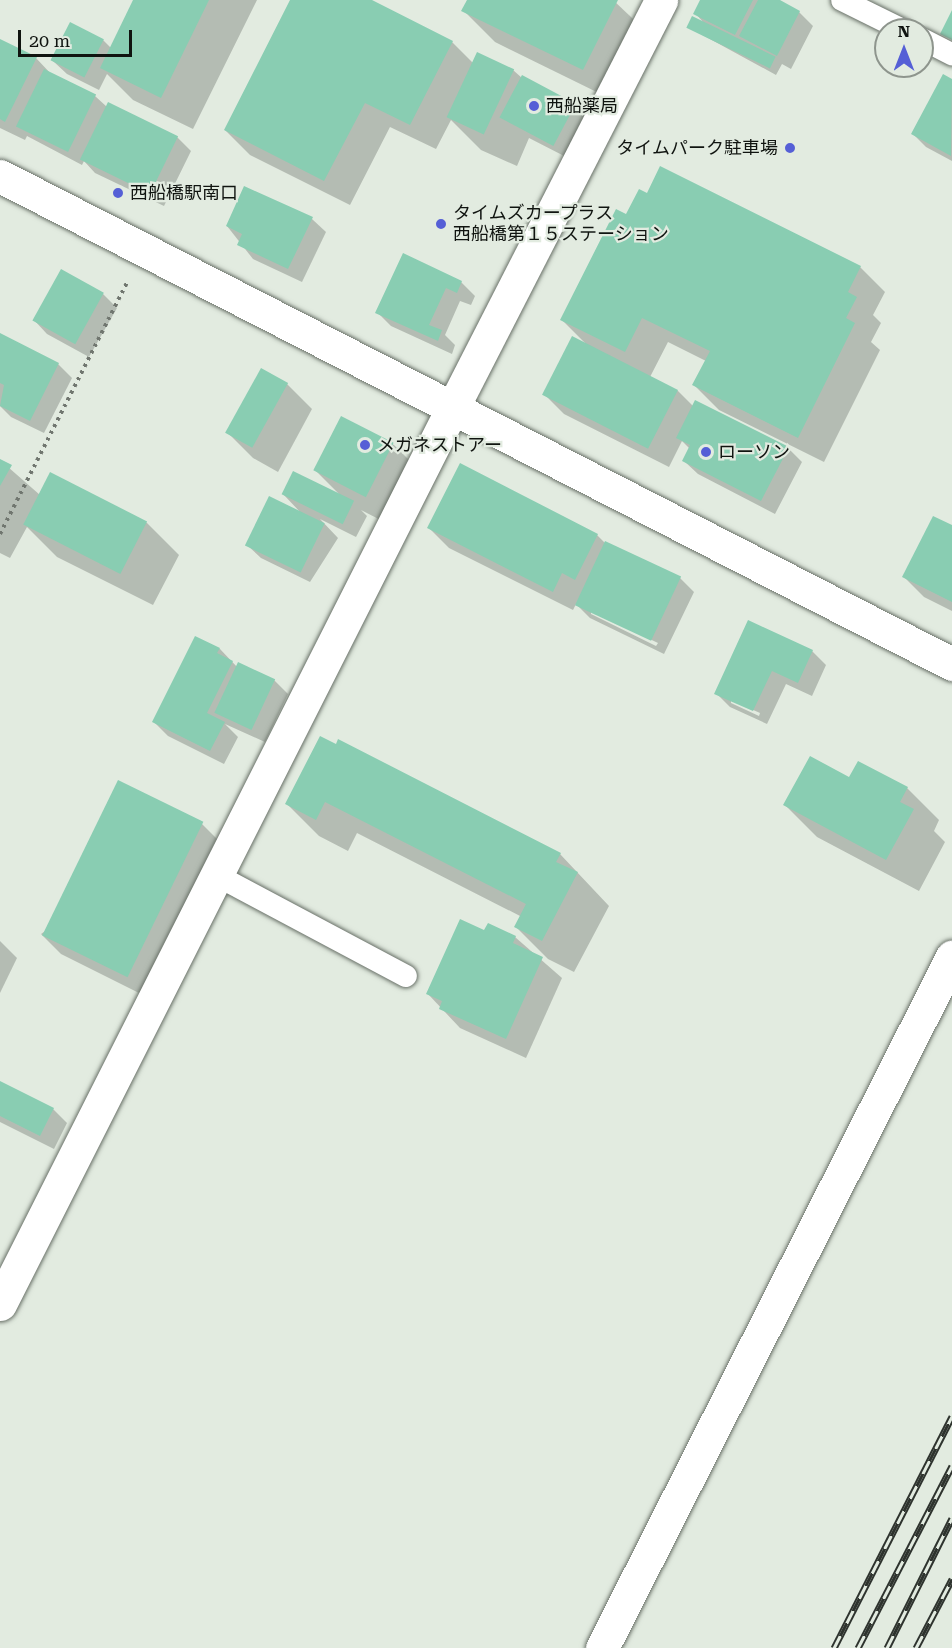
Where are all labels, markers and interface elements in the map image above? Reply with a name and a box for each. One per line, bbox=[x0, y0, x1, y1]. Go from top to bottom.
scale bar bbox=[21, 18, 135, 56]
north arrow bbox=[874, 18, 934, 78]
text: N bbox=[898, 22, 910, 41]
text: 20 m bbox=[29, 30, 70, 51]
place label: 西船薬局 bbox=[546, 95, 618, 117]
marker: 西船薬局 bbox=[527, 99, 541, 113]
place label: タイムパーク駐車場 bbox=[616, 137, 778, 159]
marker: タイムパーク駐車場 bbox=[783, 141, 797, 155]
place label: 西船橋駅南口 bbox=[130, 182, 238, 204]
marker: 西船橋駅南口 bbox=[111, 186, 125, 200]
place label: タイムズカープラス 西船橋第１５ステーション bbox=[453, 203, 669, 246]
marker: タイムズカープラス 西船橋第１５ステーション bbox=[434, 217, 448, 231]
place label: メガネストアー bbox=[377, 434, 502, 456]
marker: メガネストアー bbox=[358, 438, 372, 452]
place label: ローソン bbox=[718, 441, 790, 463]
marker: ローソン bbox=[699, 445, 713, 459]

